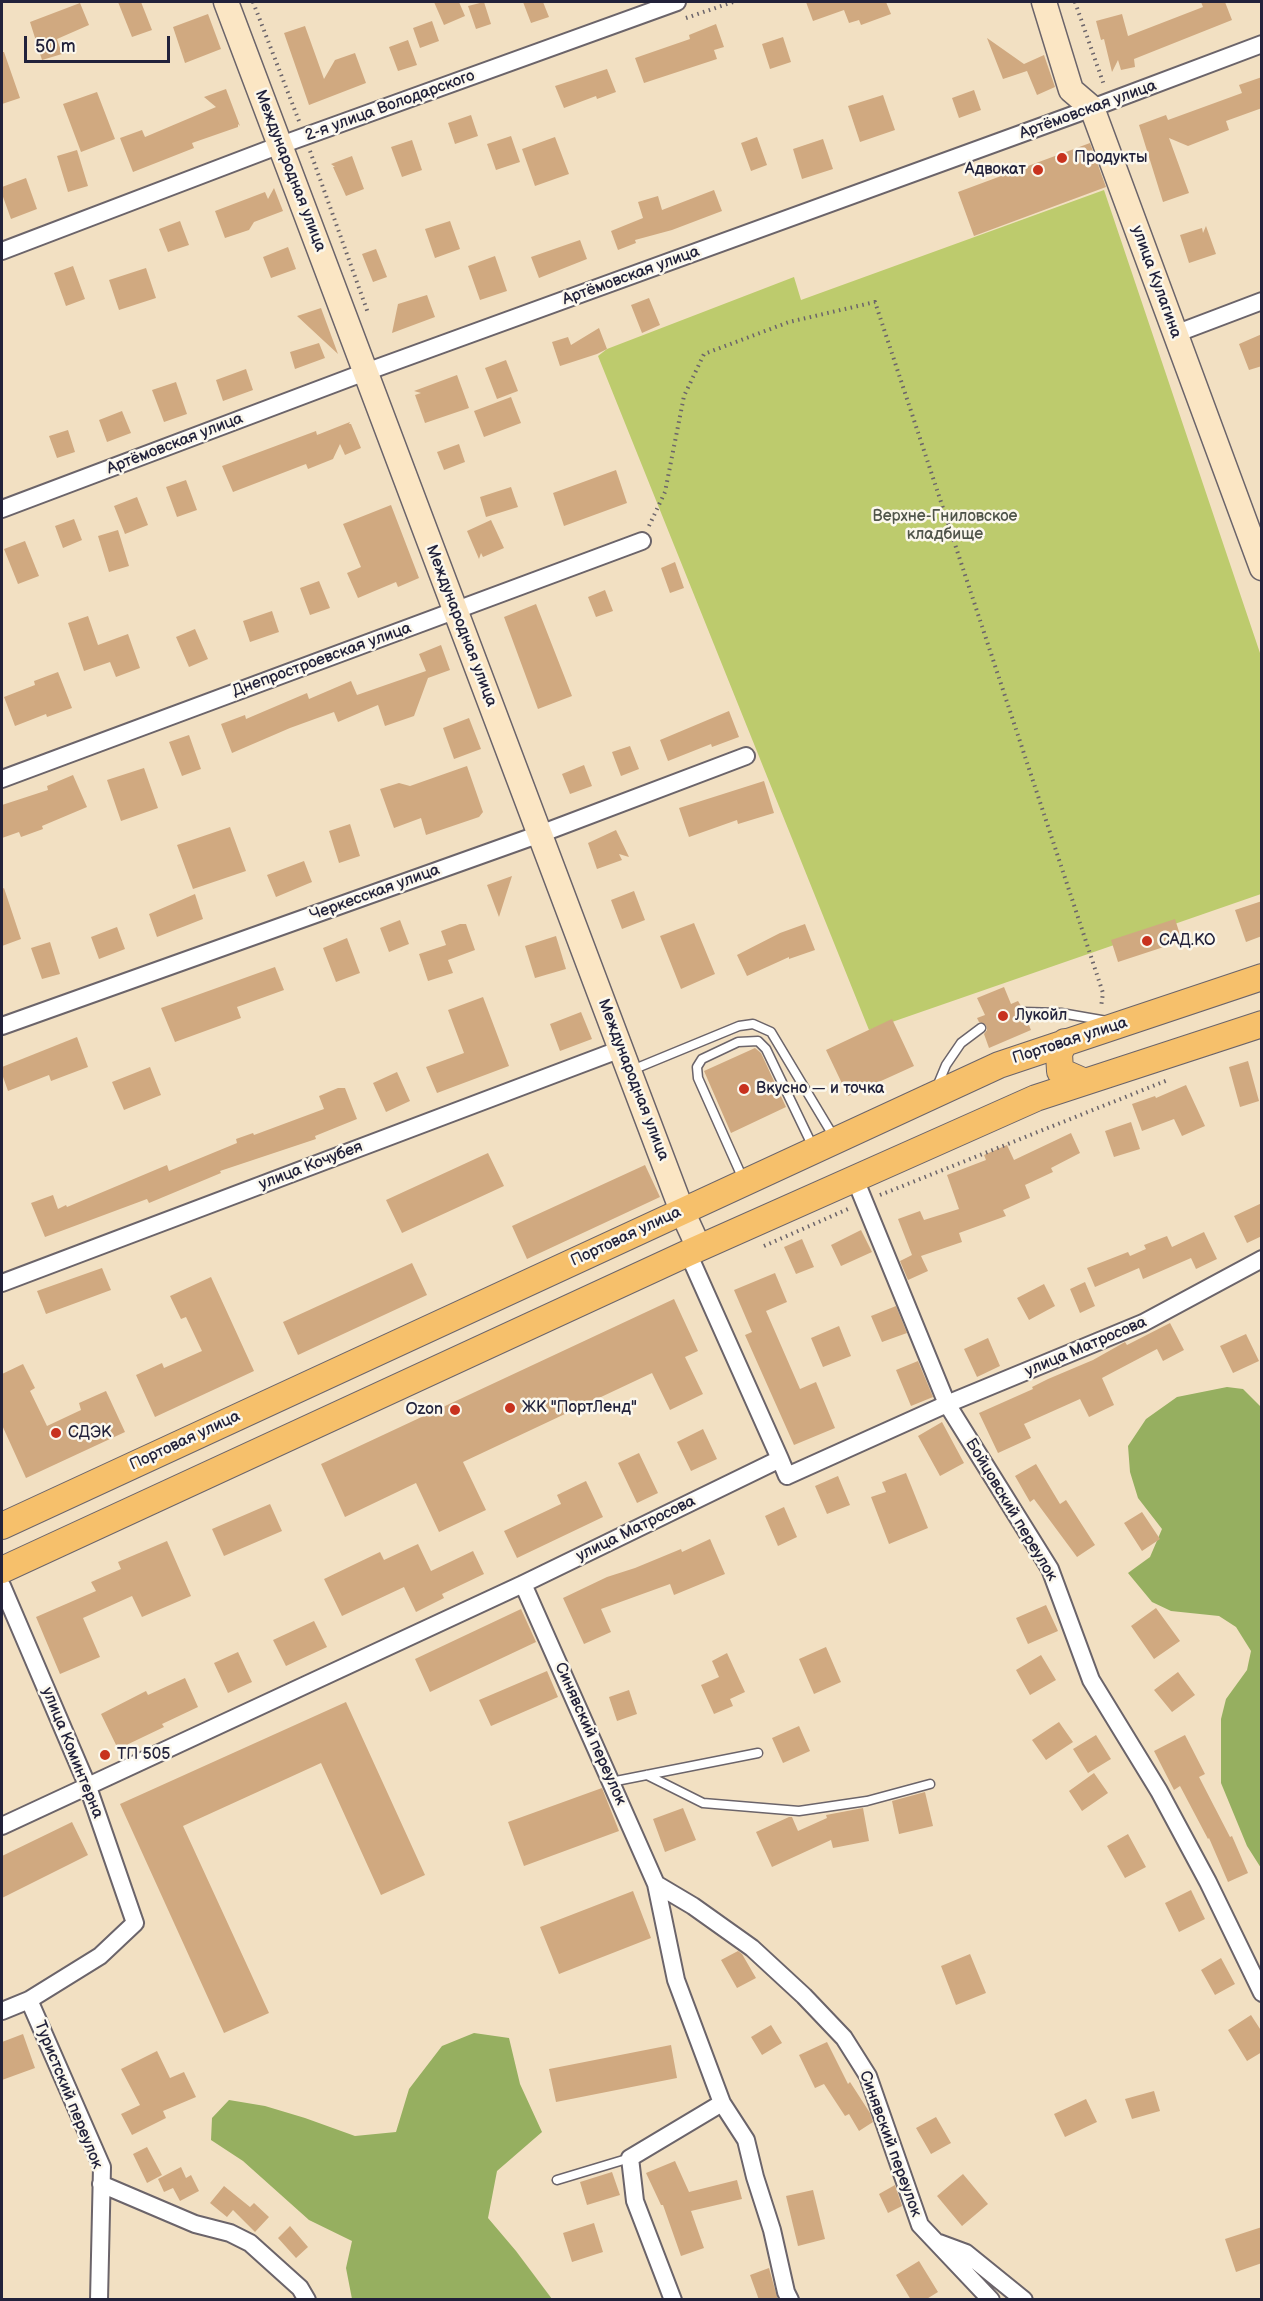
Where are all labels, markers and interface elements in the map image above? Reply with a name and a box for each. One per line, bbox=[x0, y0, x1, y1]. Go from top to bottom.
scale bar bbox=[27, 24, 172, 62]
text: 50 m bbox=[35, 36, 76, 57]
street label: 2-я улица Володарского bbox=[302, 66, 478, 146]
street label: Артёмовская улица bbox=[1017, 76, 1159, 144]
street label: Международная улица bbox=[250, 87, 330, 255]
place label: Продукты bbox=[1074, 148, 1147, 168]
marker: Продукты bbox=[1055, 151, 1069, 165]
place label: Адвокат bbox=[965, 160, 1026, 180]
marker: Адвокат bbox=[1031, 163, 1045, 177]
street label: улица Кулагина bbox=[1127, 223, 1185, 341]
street label: Артёмовская улица bbox=[560, 242, 702, 310]
street label: Артёмовская улица bbox=[104, 409, 246, 479]
park label: Верхне-Гниловское кладбище bbox=[873, 507, 1017, 545]
street label: Международная улица bbox=[421, 542, 501, 710]
street label: Днепростроевская улица bbox=[230, 619, 414, 701]
street label: Черкесская улица bbox=[307, 861, 443, 925]
place label: САД.КО bbox=[1159, 931, 1216, 951]
marker: САД.КО bbox=[1140, 934, 1154, 948]
street label: Международная улица bbox=[593, 996, 673, 1164]
place label: Лукойл bbox=[1015, 1006, 1067, 1026]
marker: Лукойл bbox=[996, 1009, 1010, 1023]
street label: Портовая улица bbox=[1010, 1013, 1130, 1069]
place label: Вкусно — и точка bbox=[756, 1079, 885, 1099]
marker: Вкусно — и точка bbox=[737, 1082, 751, 1096]
street label: улица Кочубея bbox=[256, 1137, 366, 1195]
street label: Портовая улица bbox=[568, 1203, 684, 1271]
street label: улица Матросова bbox=[1022, 1313, 1150, 1381]
place label: ЖК "ПортЛенд" bbox=[522, 1398, 637, 1418]
place label: Ozon bbox=[405, 1400, 443, 1420]
marker: ЖК "ПортЛенд" bbox=[503, 1401, 517, 1415]
marker: Ozon bbox=[448, 1403, 462, 1417]
street label: Портовая улица bbox=[127, 1407, 243, 1475]
place label: СДЭК bbox=[68, 1423, 111, 1443]
marker: СДЭК bbox=[49, 1426, 63, 1440]
street label: Бойцовский переулок bbox=[961, 1435, 1061, 1585]
street label: улица Матросова bbox=[573, 1492, 699, 1566]
street label: Синявский переулок bbox=[550, 1660, 630, 1808]
street label: улица Коминтерна bbox=[37, 1685, 107, 1821]
place label: ТП 505 bbox=[117, 1745, 170, 1765]
marker: ТП 505 bbox=[98, 1748, 112, 1762]
street label: Туристский переулок bbox=[30, 2018, 106, 2172]
street label: Синявский переулок bbox=[855, 2068, 925, 2220]

